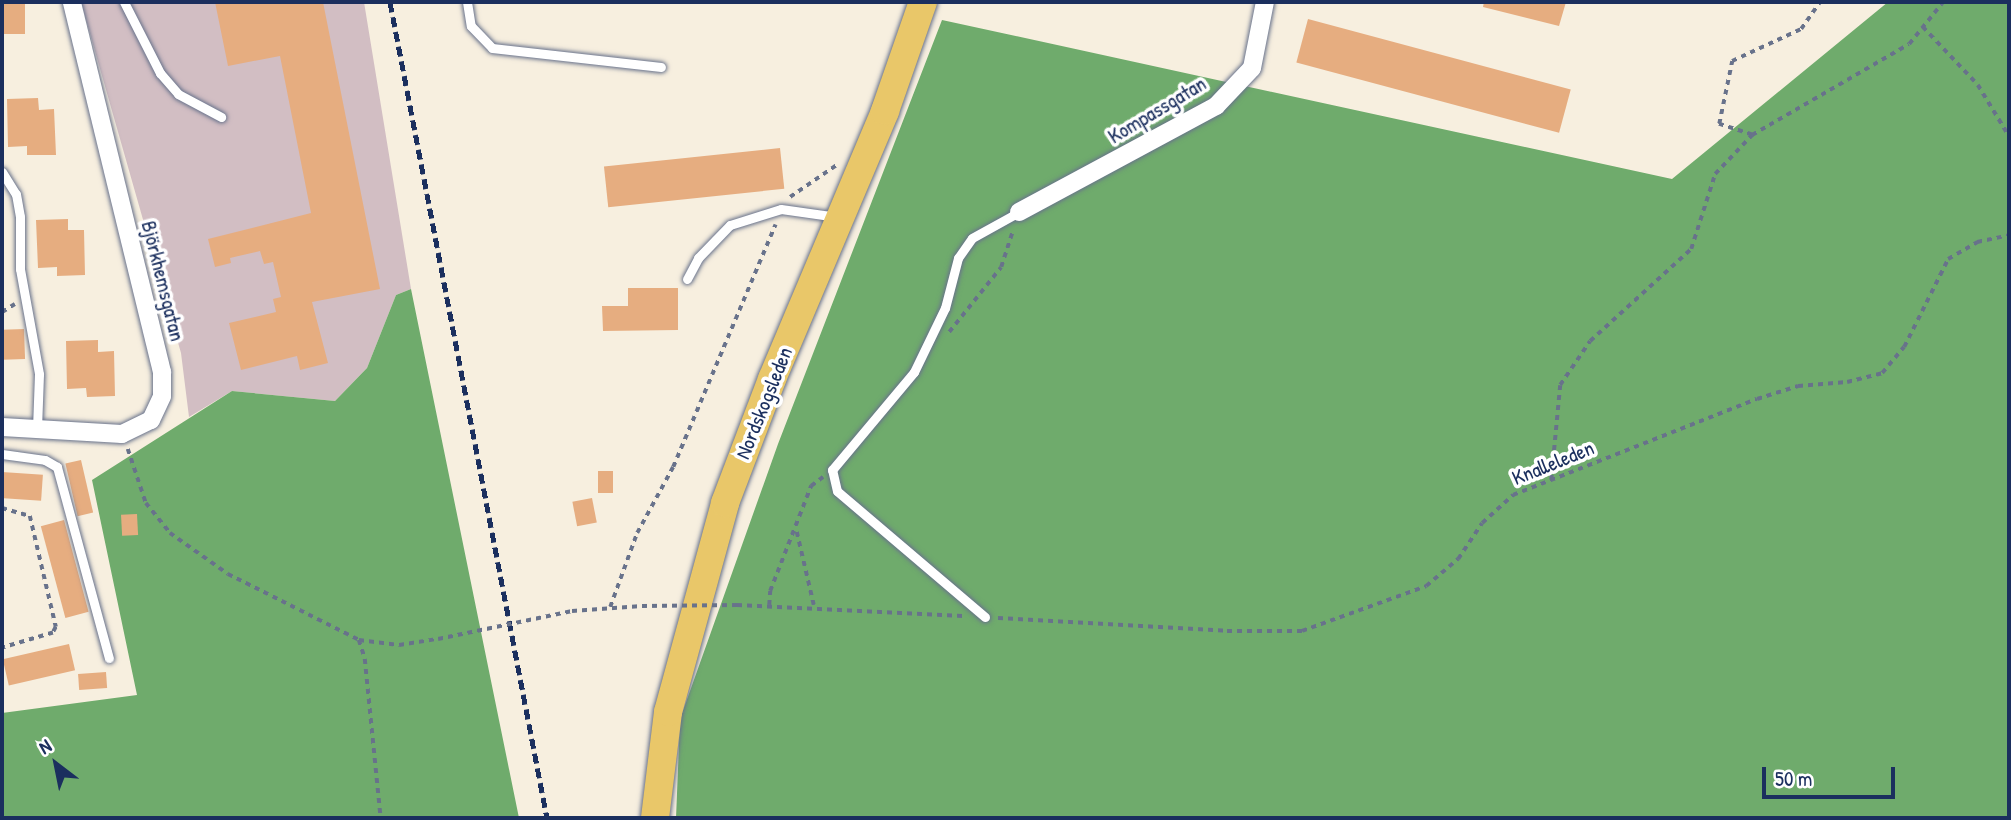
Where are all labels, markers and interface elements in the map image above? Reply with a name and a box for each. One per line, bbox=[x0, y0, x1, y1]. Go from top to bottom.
street label: Kompassgatan bbox=[1104, 71, 1210, 149]
street label: Björkhemsgatan bbox=[136, 218, 190, 344]
street label: Nordskogsleden bbox=[730, 343, 798, 463]
street label: Knalleleden bbox=[1508, 435, 1598, 491]
north arrow bbox=[21, 729, 91, 799]
text: N bbox=[34, 732, 56, 760]
scale bar bbox=[1766, 754, 1899, 798]
text: 50 m bbox=[1775, 764, 1812, 793]

